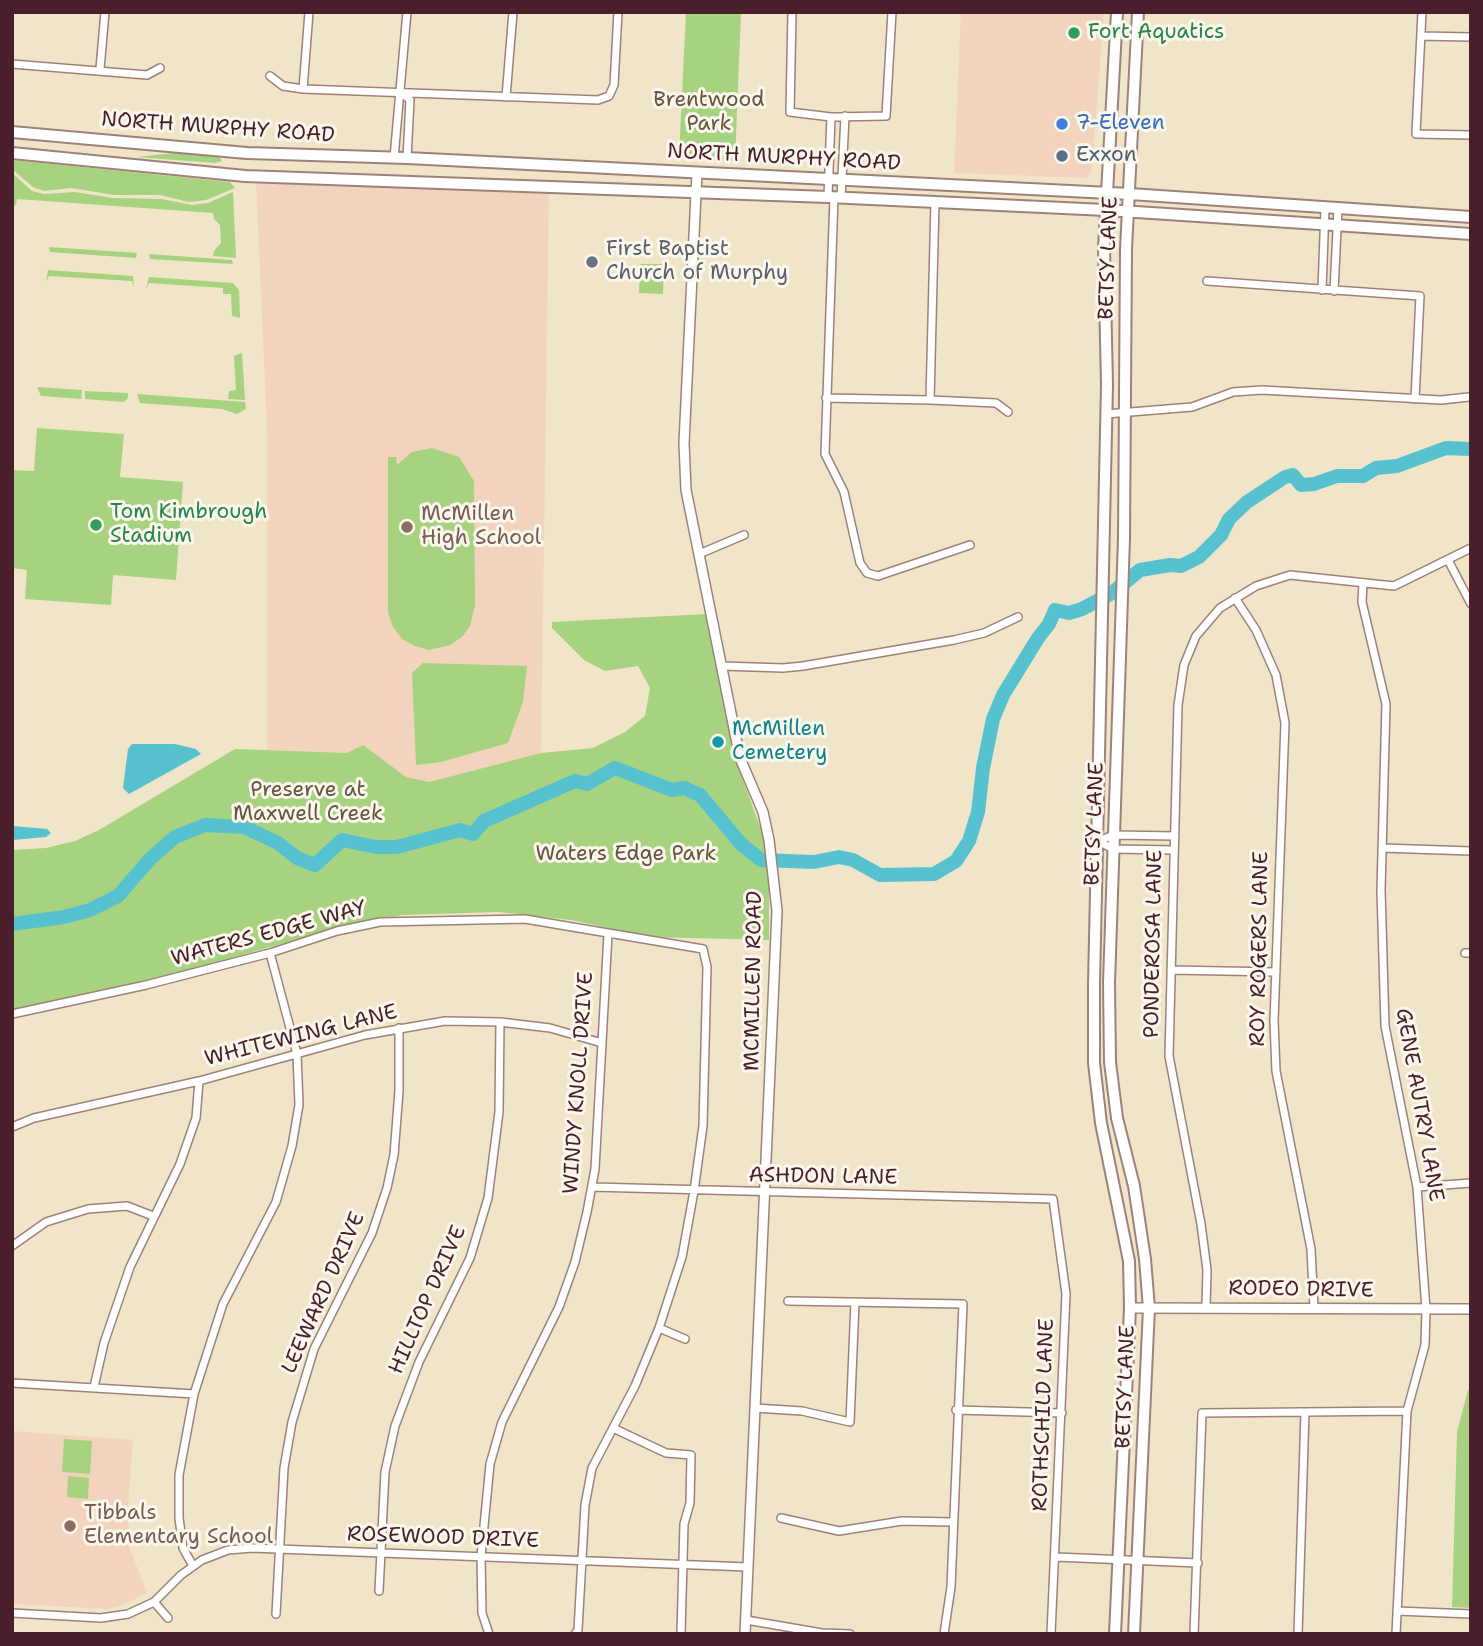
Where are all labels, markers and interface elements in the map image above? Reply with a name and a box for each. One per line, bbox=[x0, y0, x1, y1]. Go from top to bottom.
place label: Fort Aquatics bbox=[1088, 20, 1224, 46]
marker: Fort Aquatics bbox=[1066, 25, 1082, 41]
park label: Brentwood Park bbox=[653, 88, 765, 138]
street label: NORTH MURPHY ROAD bbox=[100, 107, 336, 149]
place label: 7-Eleven bbox=[1076, 111, 1165, 137]
marker: 7-Eleven bbox=[1054, 116, 1070, 132]
street label: NORTH MURPHY ROAD bbox=[666, 139, 902, 177]
place label: Exxon bbox=[1076, 143, 1137, 169]
marker: Exxon bbox=[1054, 148, 1070, 164]
street label: BETSY LANE bbox=[1094, 196, 1124, 320]
place label: First Baptist Church of Murphy bbox=[606, 237, 788, 287]
marker: First Baptist Church of Murphy bbox=[584, 254, 600, 270]
place label: Tom Kimbrough Stadium bbox=[110, 500, 267, 550]
place label: McMillen High School bbox=[421, 502, 541, 552]
marker: Tom Kimbrough Stadium bbox=[88, 517, 104, 533]
marker: McMillen High School bbox=[399, 519, 415, 535]
place label: McMillen Cemetery bbox=[732, 717, 827, 767]
marker: McMillen Cemetery bbox=[710, 734, 726, 750]
street label: BETSY LANE bbox=[1080, 762, 1110, 886]
park label: Preserve at Maxwell Creek bbox=[233, 778, 383, 828]
park label: Waters Edge Park bbox=[535, 842, 717, 868]
street label: PONDEROSA LANE bbox=[1140, 850, 1168, 1038]
street label: ROY ROGERS LANE bbox=[1246, 851, 1274, 1047]
street label: MCMILLEN ROAD bbox=[740, 891, 768, 1071]
street label: WATERS EDGE WAY bbox=[169, 896, 369, 972]
street label: WINDY KNOLL DRIVE bbox=[559, 971, 599, 1195]
street label: WHITEWING LANE bbox=[202, 1000, 400, 1072]
street label: GENE AUTRY LANE bbox=[1390, 1006, 1448, 1204]
street label: ASHDON LANE bbox=[748, 1163, 898, 1191]
street label: LEEWARD DRIVE bbox=[277, 1208, 371, 1378]
street label: HILLTOP DRIVE bbox=[384, 1222, 472, 1378]
street label: RODEO DRIVE bbox=[1228, 1276, 1374, 1304]
street label: ROTHSCHILD LANE bbox=[1028, 1318, 1060, 1512]
street label: BETSY LANE bbox=[1111, 1325, 1141, 1449]
place label: Tibbals Elementary School bbox=[84, 1501, 273, 1551]
marker: Tibbals Elementary School bbox=[62, 1518, 78, 1534]
street label: ROSEWOOD DRIVE bbox=[346, 1522, 540, 1554]

